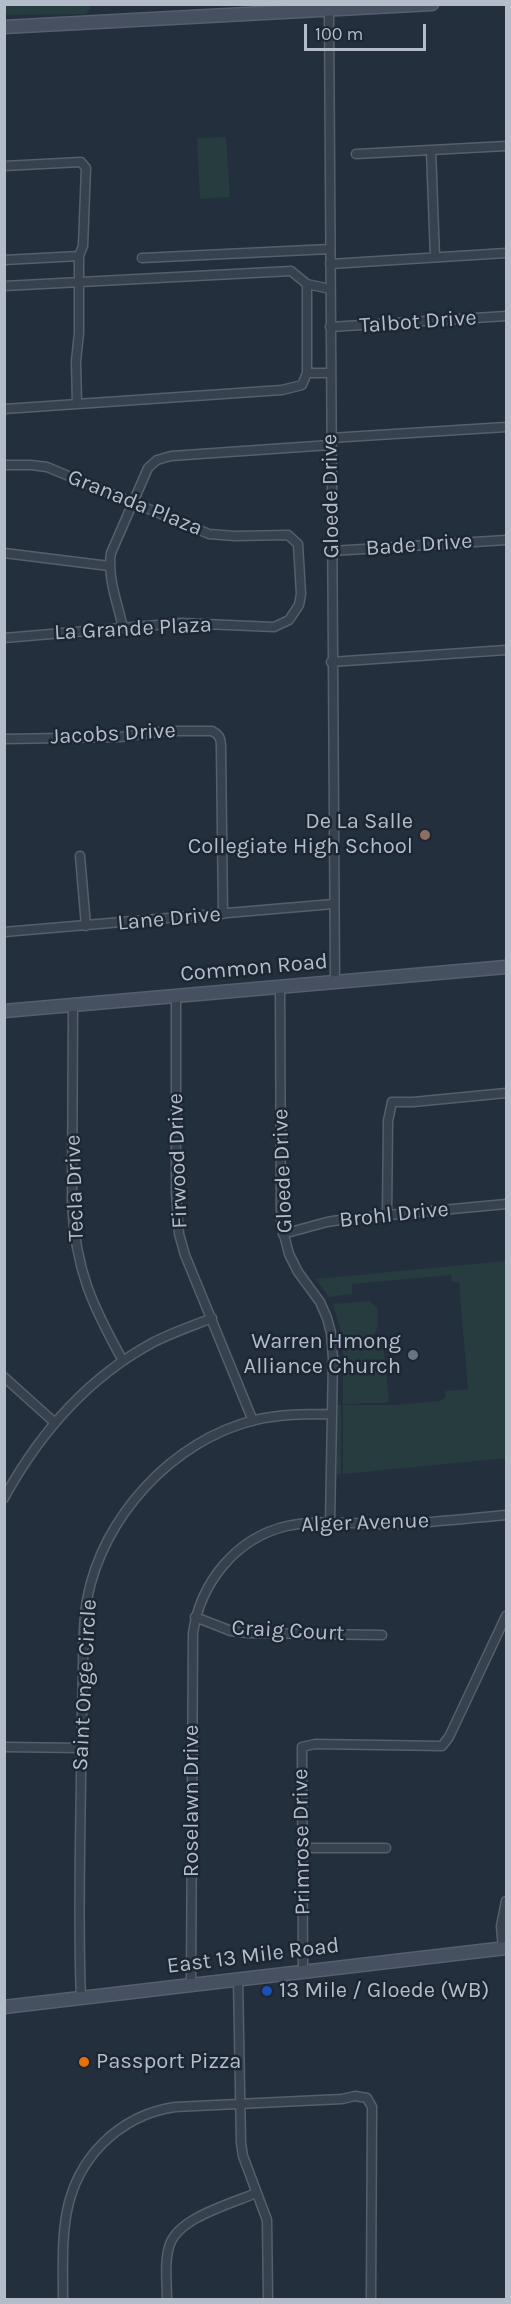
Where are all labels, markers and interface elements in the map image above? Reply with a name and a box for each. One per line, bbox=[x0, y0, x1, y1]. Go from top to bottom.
scale bar bbox=[307, 12, 428, 50]
text: 100 m bbox=[315, 23, 363, 45]
street label: Talbot Drive bbox=[359, 305, 477, 339]
street label: Gloede Drive bbox=[317, 433, 345, 559]
street label: Granada Plaza bbox=[64, 464, 206, 542]
street label: Bade Drive bbox=[365, 528, 473, 562]
street label: La Grande Plaza bbox=[54, 612, 212, 646]
street label: Jacobs Drive bbox=[50, 718, 176, 750]
place label: De La Salle Collegiate High School bbox=[188, 809, 413, 860]
marker: De La Salle Collegiate High School bbox=[418, 828, 432, 842]
street label: Lane Drive bbox=[116, 901, 222, 937]
street label: Common Road bbox=[179, 948, 329, 988]
street label: Firwood Drive bbox=[162, 1093, 194, 1229]
street label: Gloede Drive bbox=[268, 1108, 298, 1234]
street label: Tecla Drive bbox=[60, 1134, 90, 1242]
street label: Brohl Drive bbox=[338, 1196, 450, 1234]
place label: Warren Hmong Alliance Church bbox=[244, 1329, 401, 1380]
marker: Warren Hmong Alliance Church bbox=[406, 1348, 420, 1362]
street label: Alger Avenue bbox=[301, 1508, 429, 1538]
street label: Saint Onge Circle bbox=[67, 1598, 103, 1772]
street label: Craig Court bbox=[231, 1615, 345, 1647]
street label: Roselawn Drive bbox=[179, 1725, 205, 1877]
street label: Primrose Drive bbox=[288, 1768, 316, 1916]
street label: East 13 Mile Road bbox=[165, 1932, 341, 1980]
place label: 13 Mile / Gloede (WB) bbox=[279, 1978, 489, 2004]
marker: 13 Mile / Gloede (WB) bbox=[260, 1984, 274, 1998]
place label: Passport Pizza bbox=[96, 2049, 241, 2075]
marker: Passport Pizza bbox=[77, 2055, 91, 2069]

